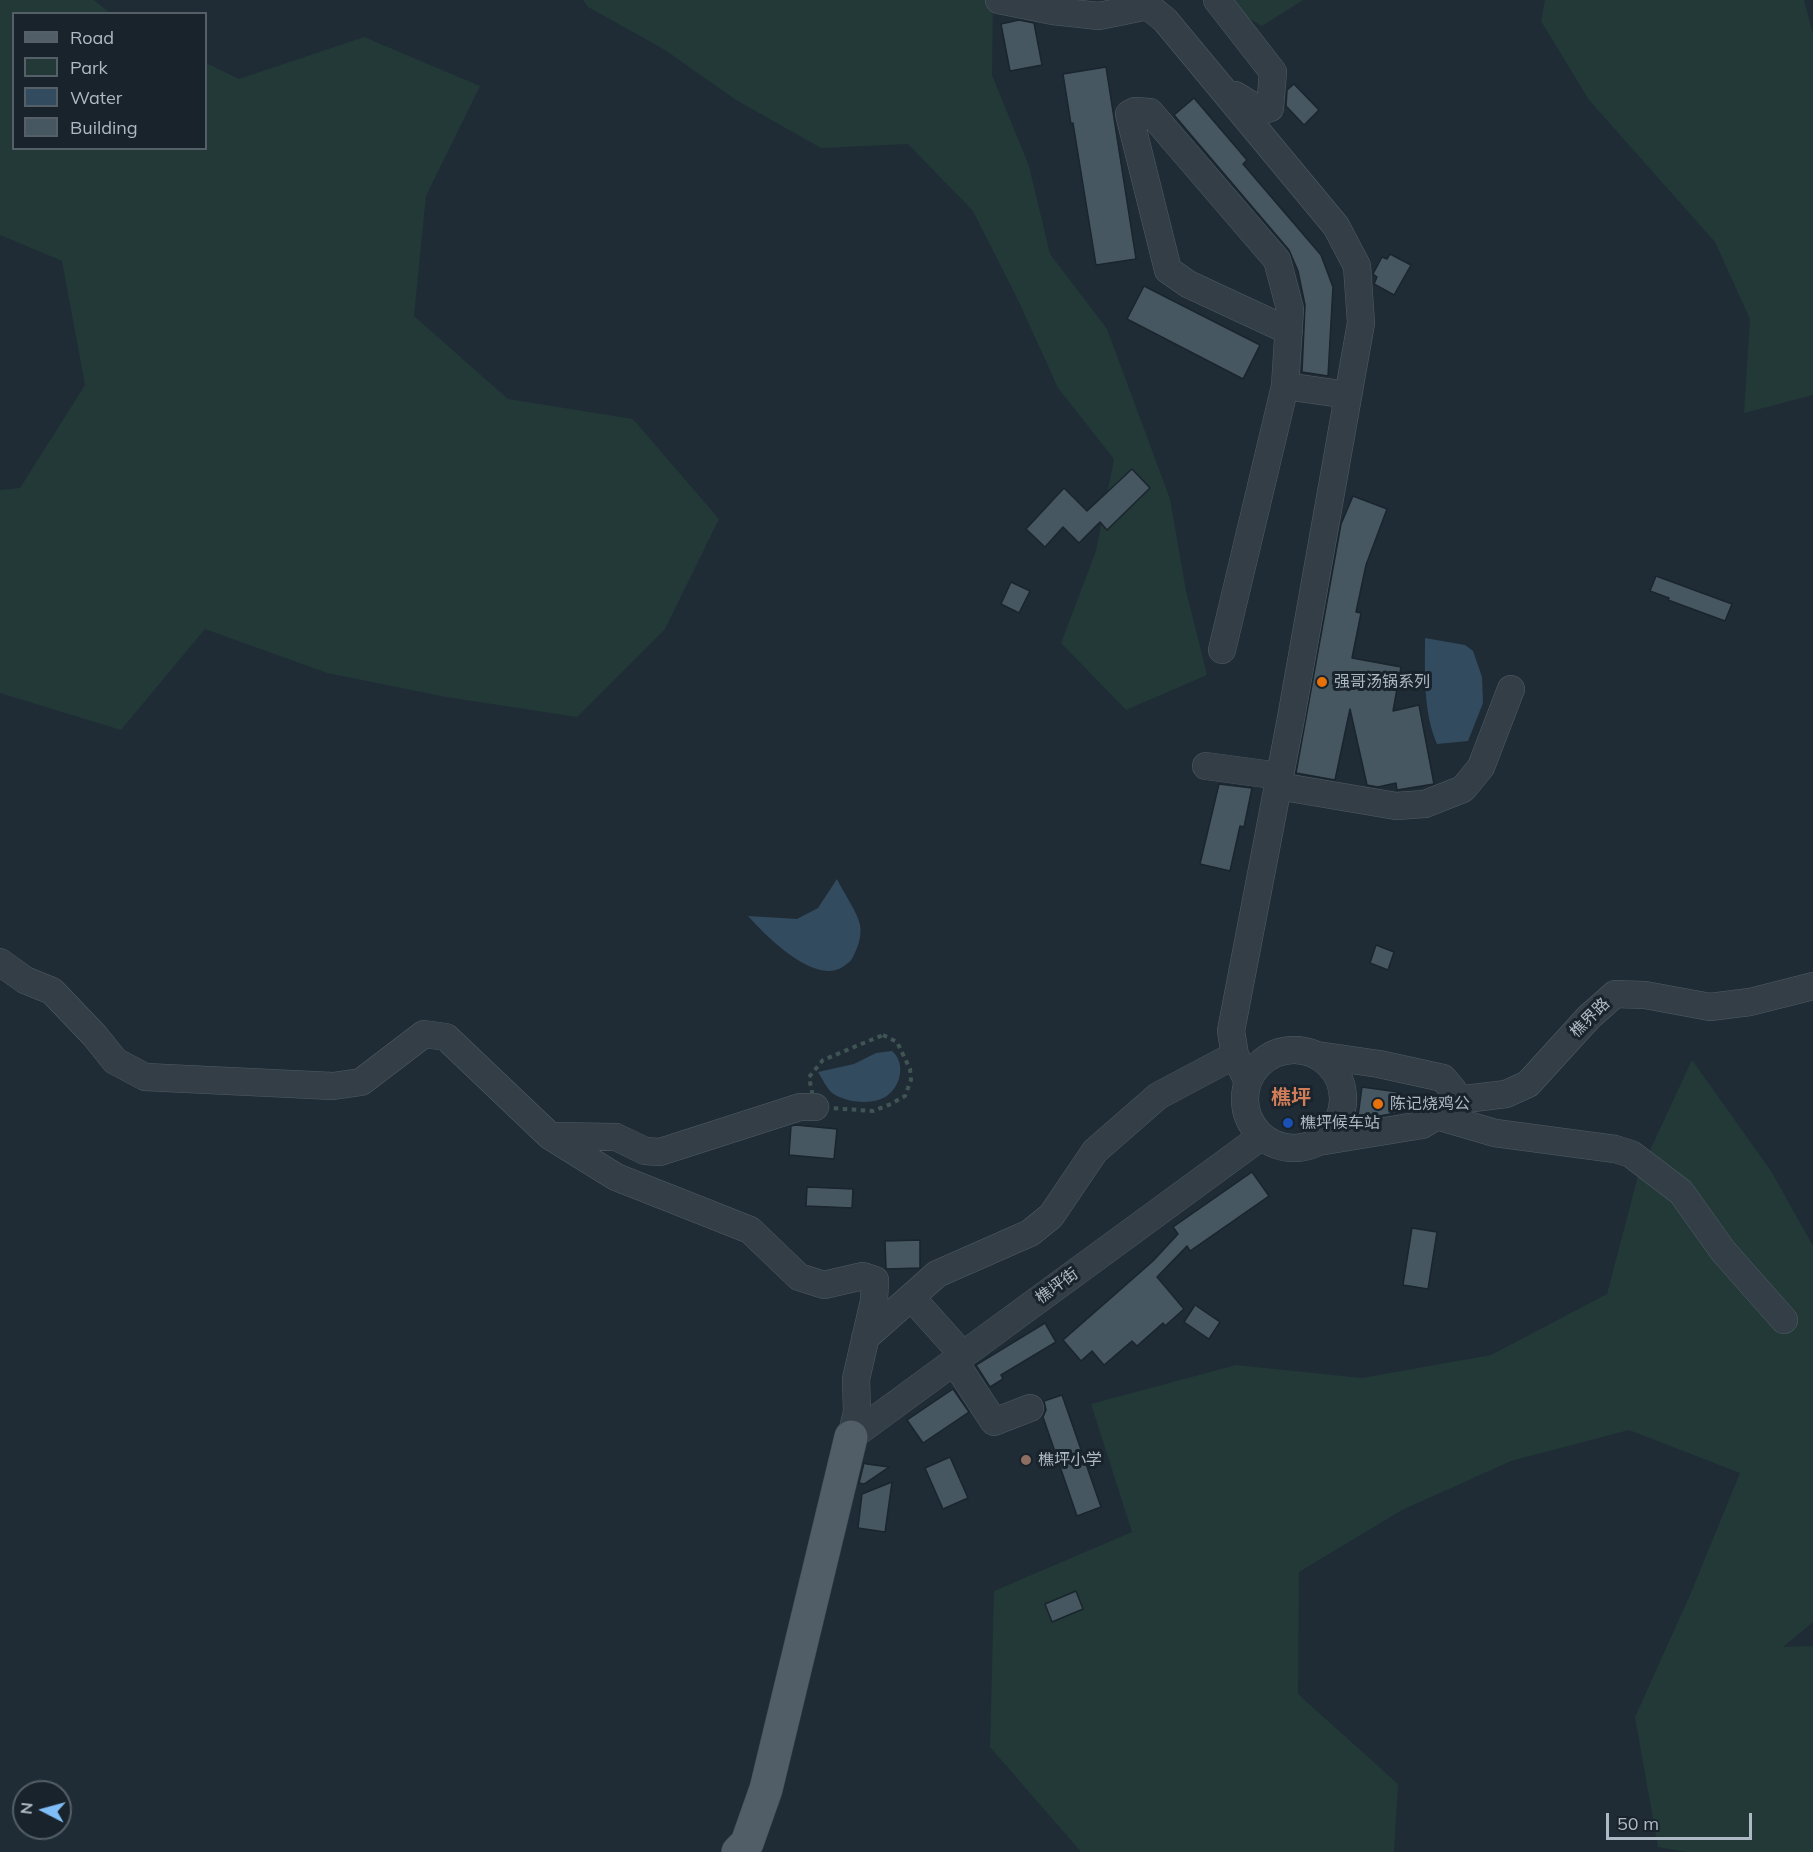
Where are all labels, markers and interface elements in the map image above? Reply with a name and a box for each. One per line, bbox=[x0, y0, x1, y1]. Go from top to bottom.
legend bbox=[12, 12, 207, 150]
text: Road bbox=[70, 26, 114, 49]
text: Park bbox=[70, 56, 108, 79]
text: Water bbox=[70, 86, 122, 109]
text: Building bbox=[70, 116, 138, 139]
place label: 强哥汤锅系列 bbox=[1334, 672, 1430, 692]
marker: 强哥汤锅系列 bbox=[1315, 675, 1329, 689]
street label: 樵界路 bbox=[1566, 994, 1614, 1042]
district label: 樵坪 bbox=[1271, 1086, 1311, 1110]
place label: 陈记烧鸡公 bbox=[1390, 1094, 1470, 1114]
marker: 陈记烧鸡公 bbox=[1371, 1097, 1385, 1111]
place label: 樵坪候车站 bbox=[1300, 1113, 1380, 1133]
marker: 樵坪候车站 bbox=[1281, 1116, 1295, 1130]
street label: 樵坪街 bbox=[1032, 1264, 1082, 1308]
place label: 樵坪小学 bbox=[1038, 1450, 1102, 1470]
marker: 樵坪小学 bbox=[1019, 1453, 1033, 1467]
north arrow bbox=[12, 1780, 72, 1840]
text: N bbox=[16, 1801, 37, 1815]
scale bar bbox=[1609, 1801, 1754, 1839]
text: 50 m bbox=[1617, 1812, 1659, 1835]

